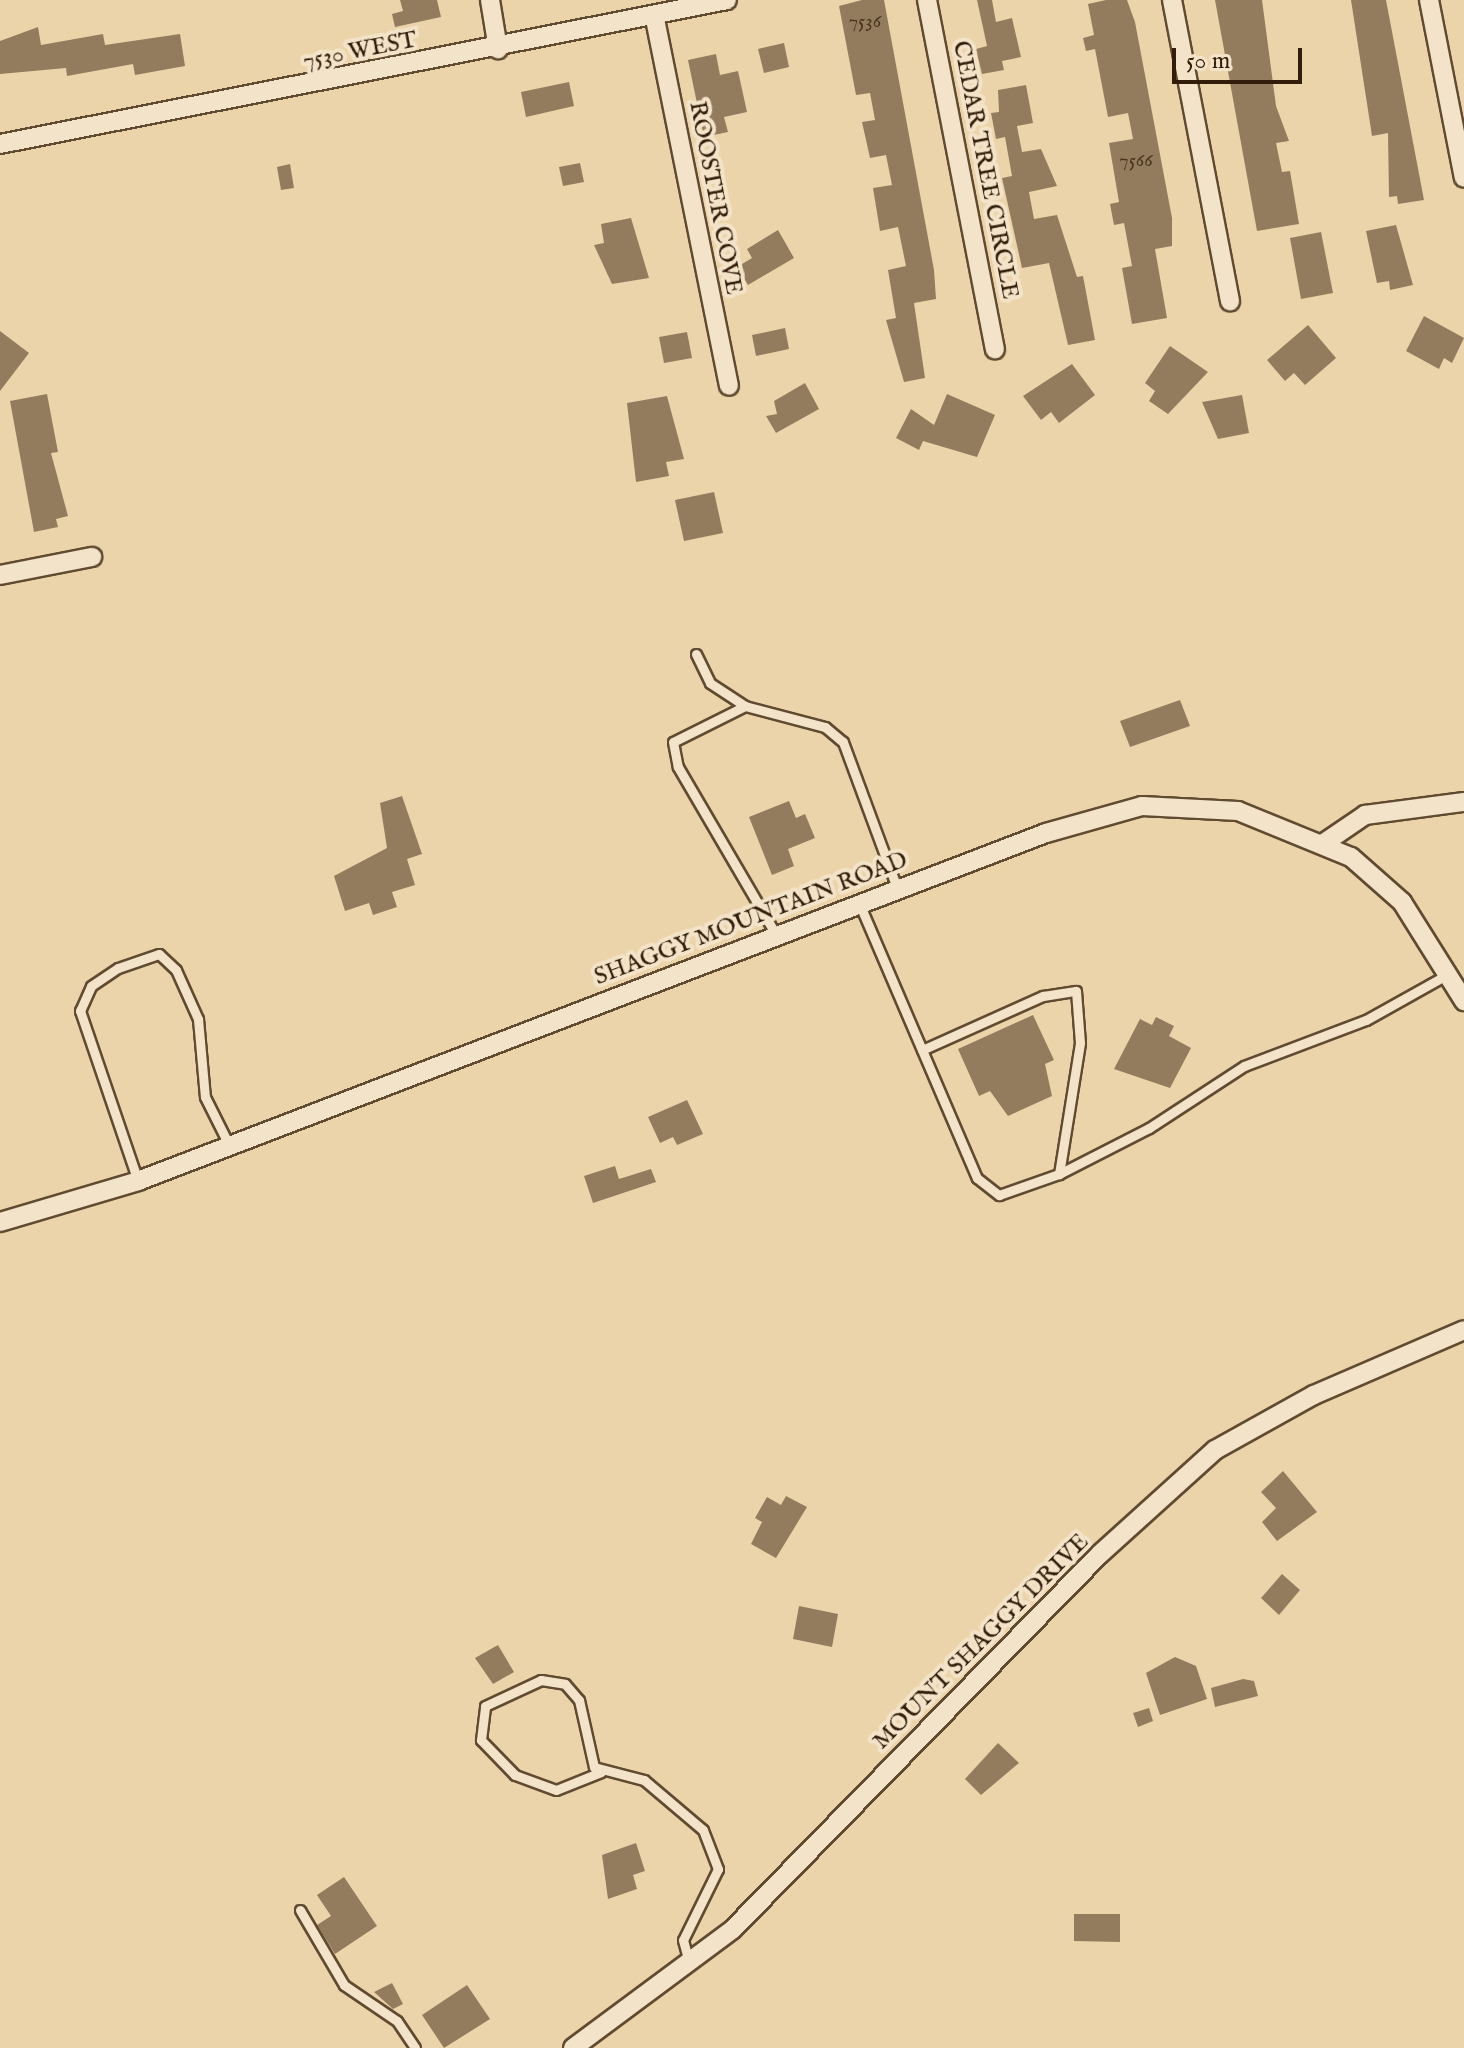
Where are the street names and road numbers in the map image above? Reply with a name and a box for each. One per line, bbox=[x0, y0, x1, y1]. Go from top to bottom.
street label: 7530 WEST bbox=[301, 26, 419, 76]
street label: CEDAR TREE CIRCLE bbox=[946, 38, 1024, 302]
street label: ROOSTER COVE bbox=[682, 99, 748, 297]
street label: SHAGGY MOUNTAIN ROAD bbox=[590, 846, 912, 992]
street label: MOUNT SHAGGY DRIVE bbox=[867, 1528, 1095, 1756]

